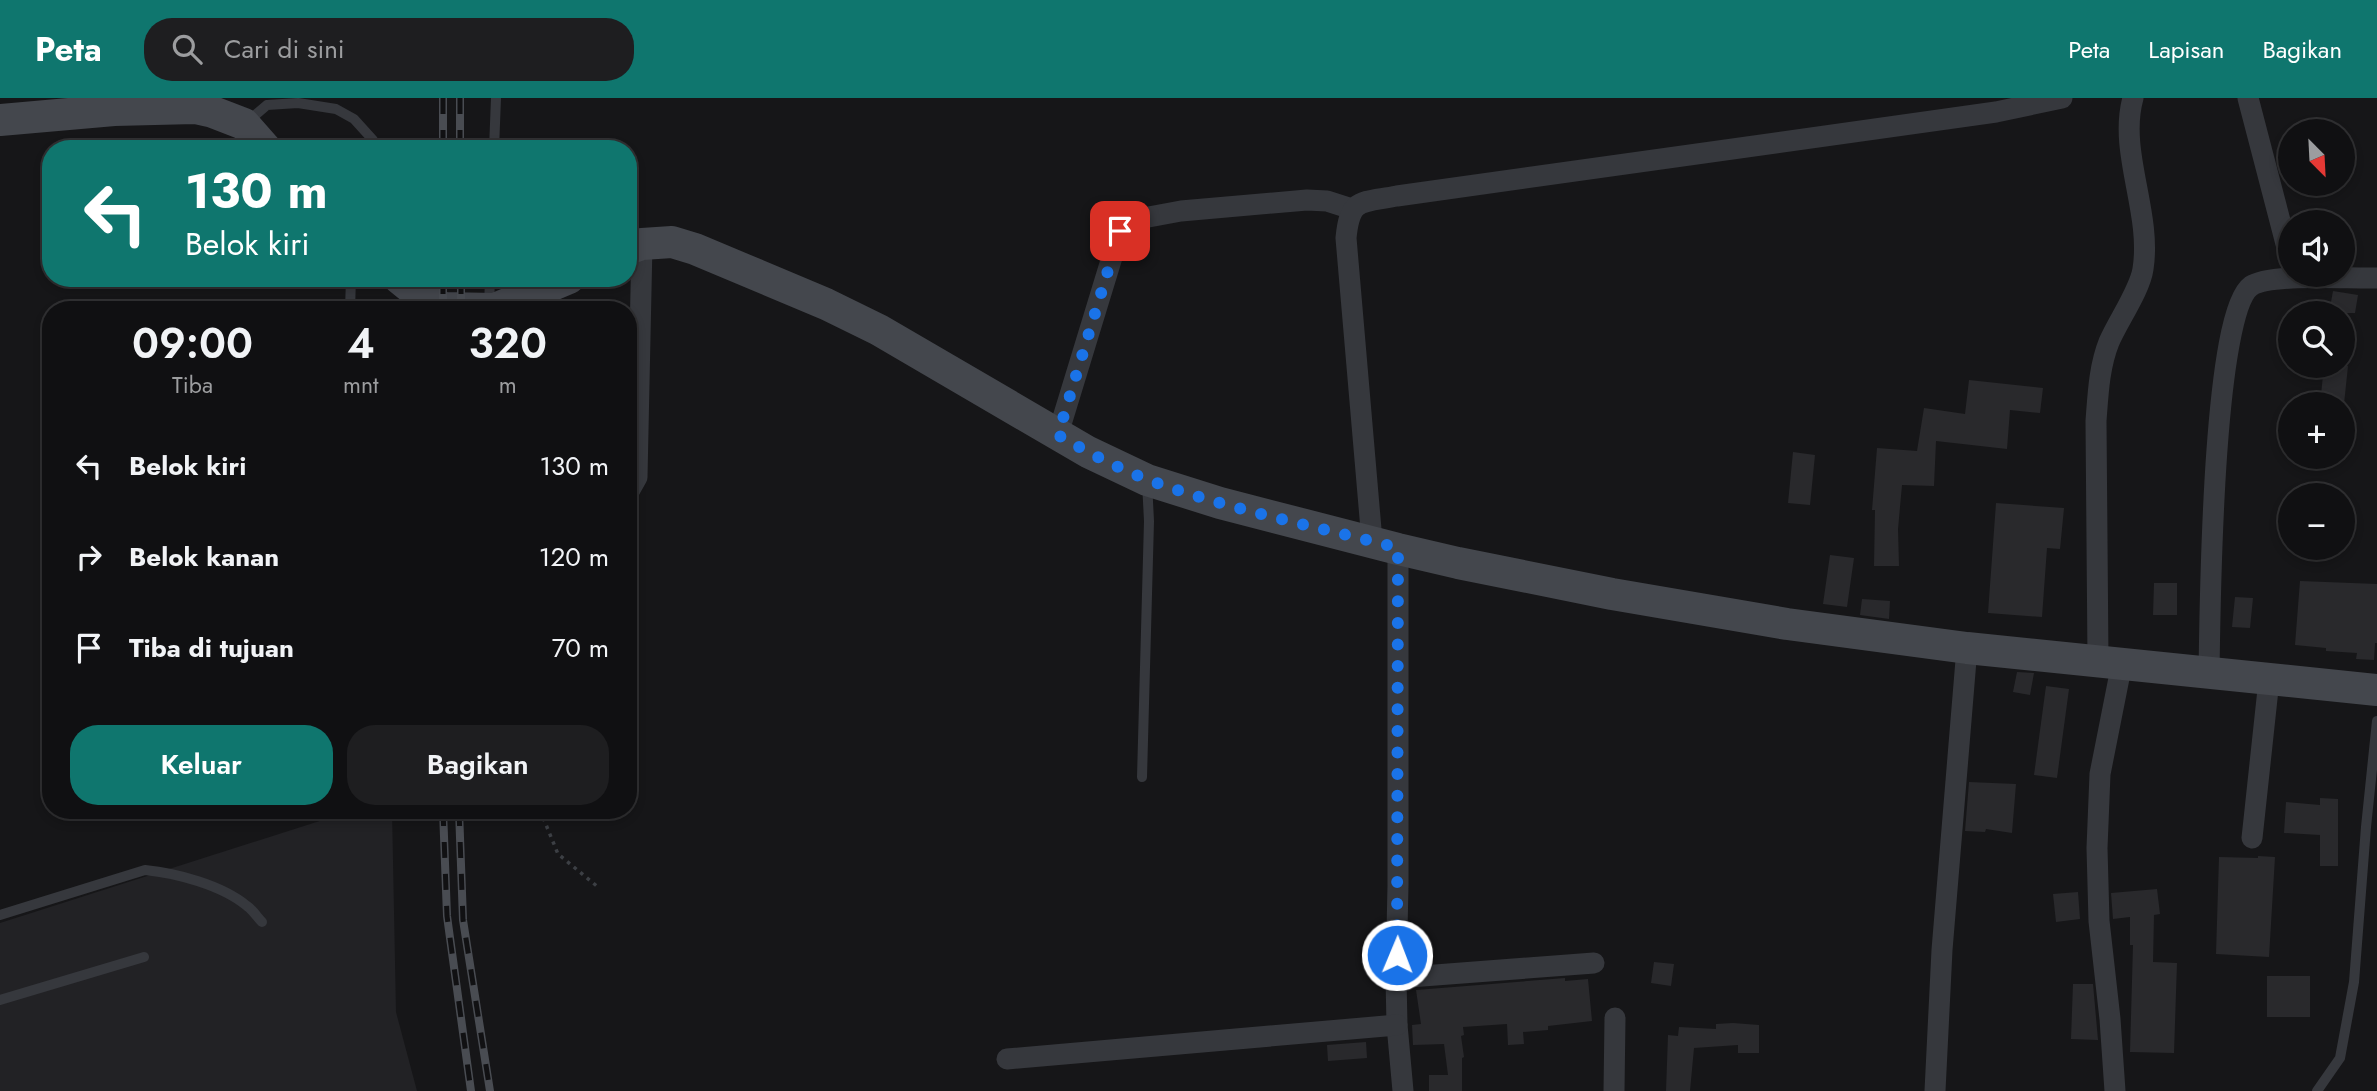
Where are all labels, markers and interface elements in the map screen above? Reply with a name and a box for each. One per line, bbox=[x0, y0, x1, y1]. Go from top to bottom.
search box bbox=[144, 18, 634, 81]
text: Peta bbox=[35, 26, 102, 73]
icon: search bbox=[168, 30, 206, 68]
text: Cari di sini bbox=[224, 30, 345, 68]
text: Peta bbox=[2068, 32, 2110, 67]
text: Lapisan bbox=[2148, 32, 2224, 67]
text: Bagikan bbox=[2262, 32, 2342, 67]
north arrow bbox=[2278, 119, 2356, 196]
map controls bbox=[2278, 119, 2355, 560]
text: 130 m bbox=[185, 156, 328, 226]
icon: left bbox=[70, 168, 161, 259]
pin bbox=[1090, 201, 1150, 261]
button: sound bbox=[2278, 210, 2355, 287]
icon: arrive bbox=[1101, 212, 1139, 250]
text: Belok kiri bbox=[185, 221, 310, 267]
button: search bbox=[2278, 301, 2355, 378]
text: 09:00 bbox=[132, 313, 253, 374]
text: 4 bbox=[347, 313, 375, 374]
text: 320 bbox=[469, 313, 547, 374]
text: Tiba bbox=[172, 368, 213, 402]
text: mnt bbox=[343, 368, 379, 402]
text: m bbox=[499, 368, 517, 402]
button: + bbox=[2278, 392, 2355, 469]
icon: left bbox=[70, 447, 108, 485]
text: Belok kiri bbox=[129, 447, 246, 485]
text: 130 m bbox=[539, 447, 609, 485]
button: − bbox=[2278, 483, 2355, 560]
icon: right bbox=[70, 538, 108, 576]
text: Belok kanan bbox=[129, 538, 279, 576]
text: 120 m bbox=[539, 538, 609, 576]
icon: arrive bbox=[70, 629, 108, 667]
text: Tiba di tujuan bbox=[129, 629, 294, 667]
text: 70 m bbox=[552, 629, 609, 667]
button: Keluar bbox=[70, 725, 333, 805]
button: Bagikan bbox=[347, 725, 609, 805]
position arrow bbox=[1360, 918, 1434, 992]

